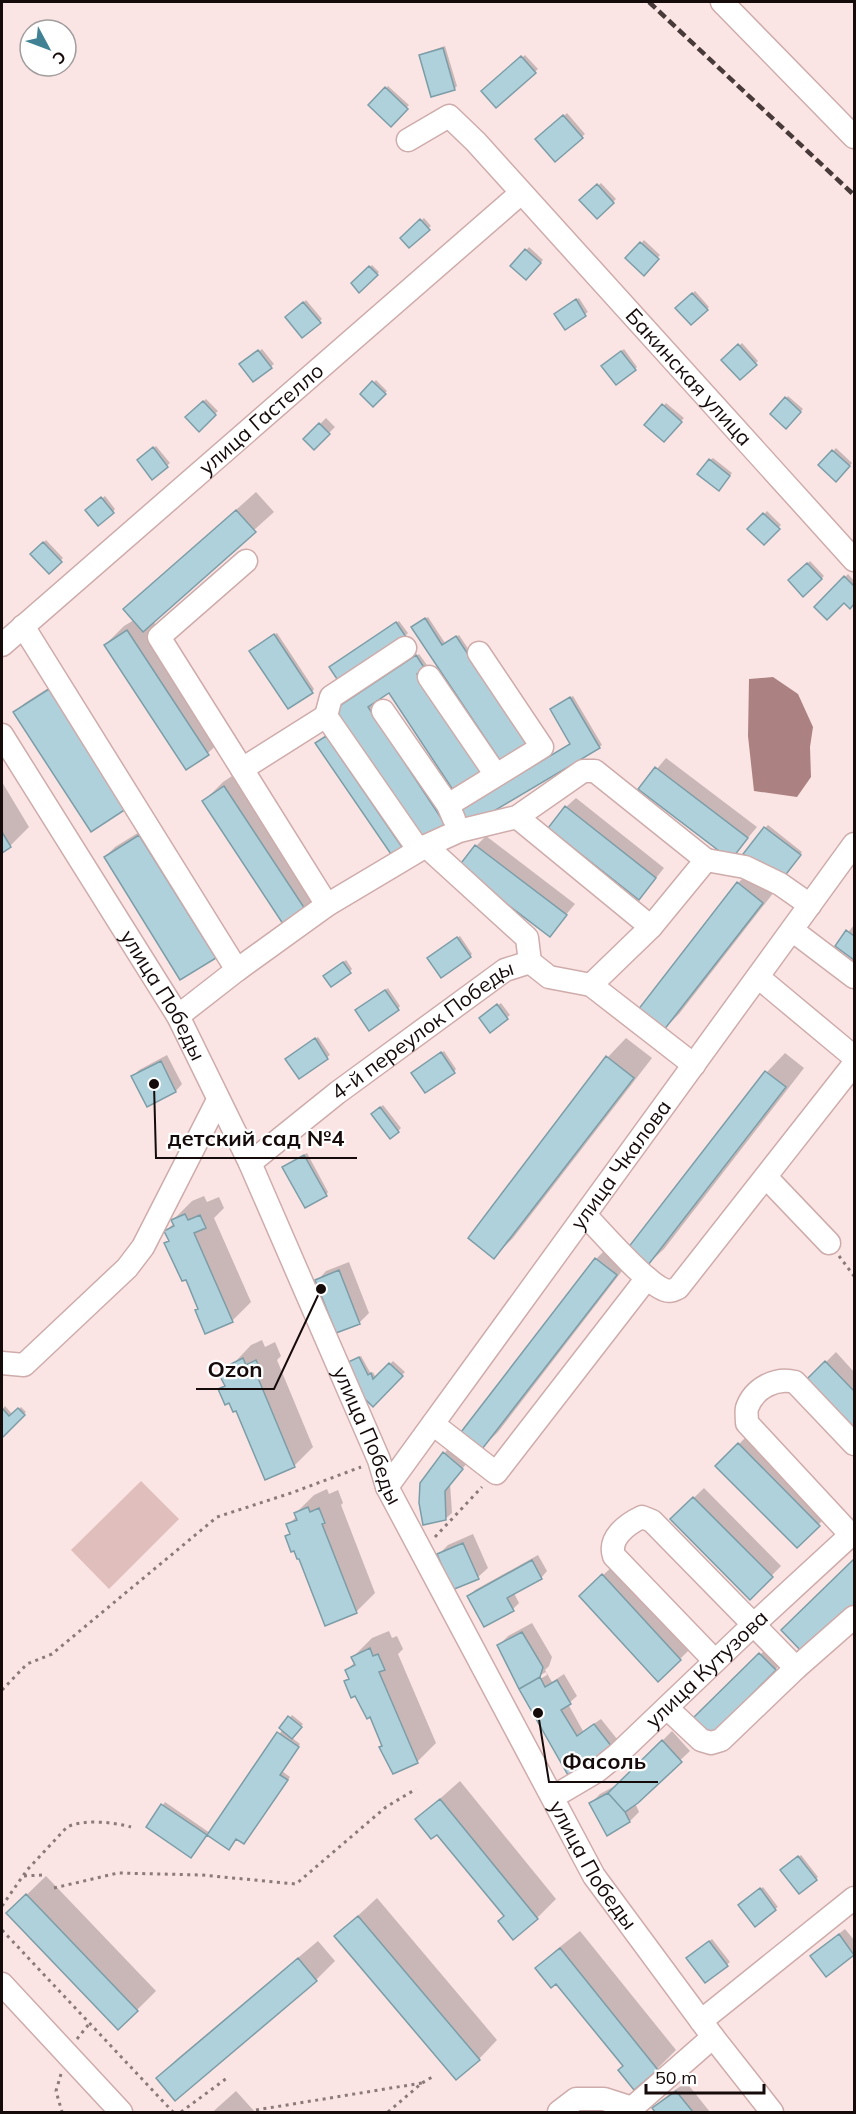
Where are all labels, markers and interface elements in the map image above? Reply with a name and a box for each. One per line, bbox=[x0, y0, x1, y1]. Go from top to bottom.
north arrow bbox=[18, 18, 78, 78]
text: С bbox=[48, 47, 70, 69]
street label: Бакинская улица bbox=[621, 302, 758, 451]
street label: улица Гастелло bbox=[193, 357, 328, 480]
street label: улица Победы bbox=[115, 924, 212, 1064]
street label: 4-й переулок Победы bbox=[326, 954, 517, 1105]
street label: улица Чкалова bbox=[564, 1094, 676, 1235]
callout: детский сад №4 bbox=[156, 1118, 357, 1158]
text: детский сад №4 bbox=[168, 1124, 344, 1152]
callout: Ozon bbox=[196, 1349, 274, 1389]
text: Ozon bbox=[208, 1355, 262, 1383]
street label: улица Победы bbox=[328, 1362, 408, 1509]
street label: улица Кутузова bbox=[639, 1604, 773, 1733]
callout: Фасоль bbox=[549, 1742, 658, 1782]
text: Фасоль bbox=[562, 1747, 646, 1775]
street label: улица Победы bbox=[544, 1796, 643, 1934]
scale bar bbox=[646, 2057, 764, 2095]
text: 50 m bbox=[655, 2066, 697, 2089]

